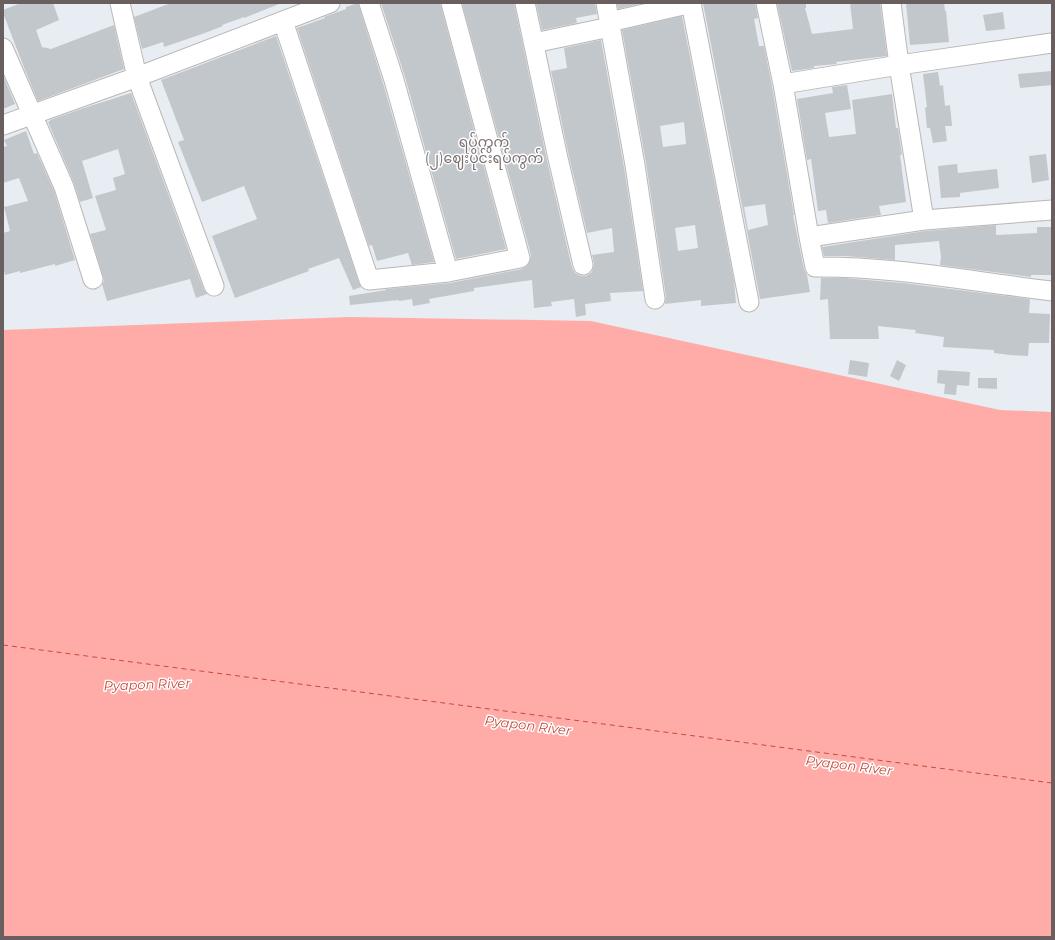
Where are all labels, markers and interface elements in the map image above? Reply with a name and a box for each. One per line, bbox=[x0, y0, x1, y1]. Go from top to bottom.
district label: ရပ်ကွက် (၂)ဈေးပိုင်းရပ်ကွက် bbox=[425, 132, 543, 170]
water label: Pyapon River bbox=[103, 674, 192, 694]
water label: Pyapon River bbox=[484, 712, 573, 738]
water label: Pyapon River bbox=[805, 752, 894, 778]

